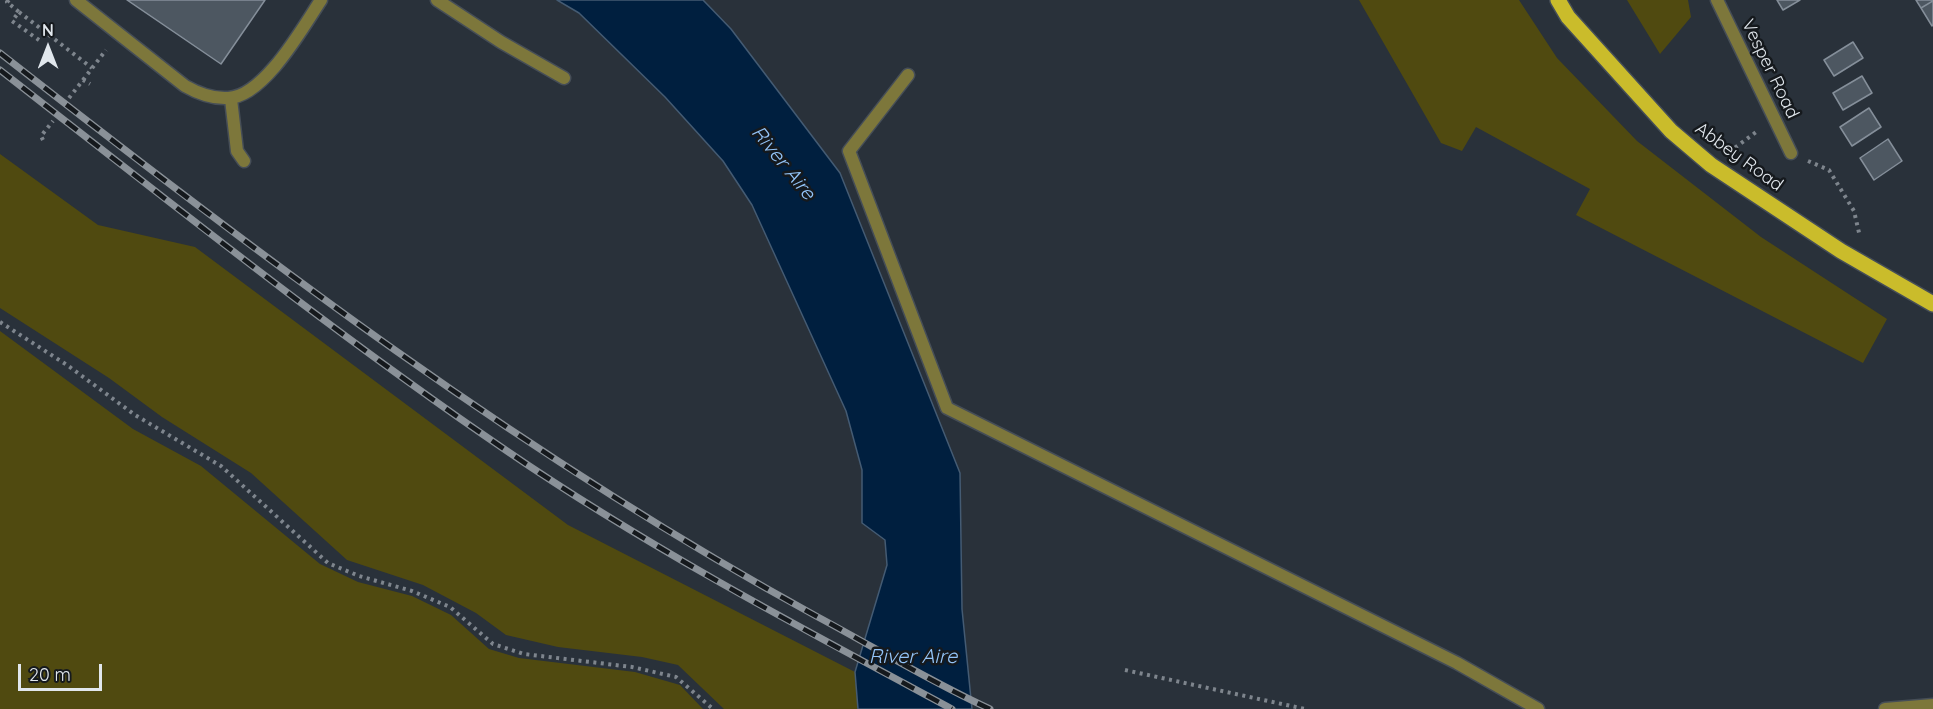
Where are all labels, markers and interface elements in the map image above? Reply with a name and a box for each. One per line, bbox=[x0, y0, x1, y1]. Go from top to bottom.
street label: Vesper Road bbox=[1737, 16, 1803, 122]
north arrow bbox=[18, 18, 78, 78]
text: N bbox=[42, 20, 54, 40]
street label: Abbey Road bbox=[1691, 118, 1787, 196]
water label: River Aire bbox=[746, 121, 820, 205]
water label: River Aire bbox=[869, 645, 957, 669]
scale bar bbox=[21, 652, 105, 690]
text: 20 m bbox=[29, 663, 71, 686]

